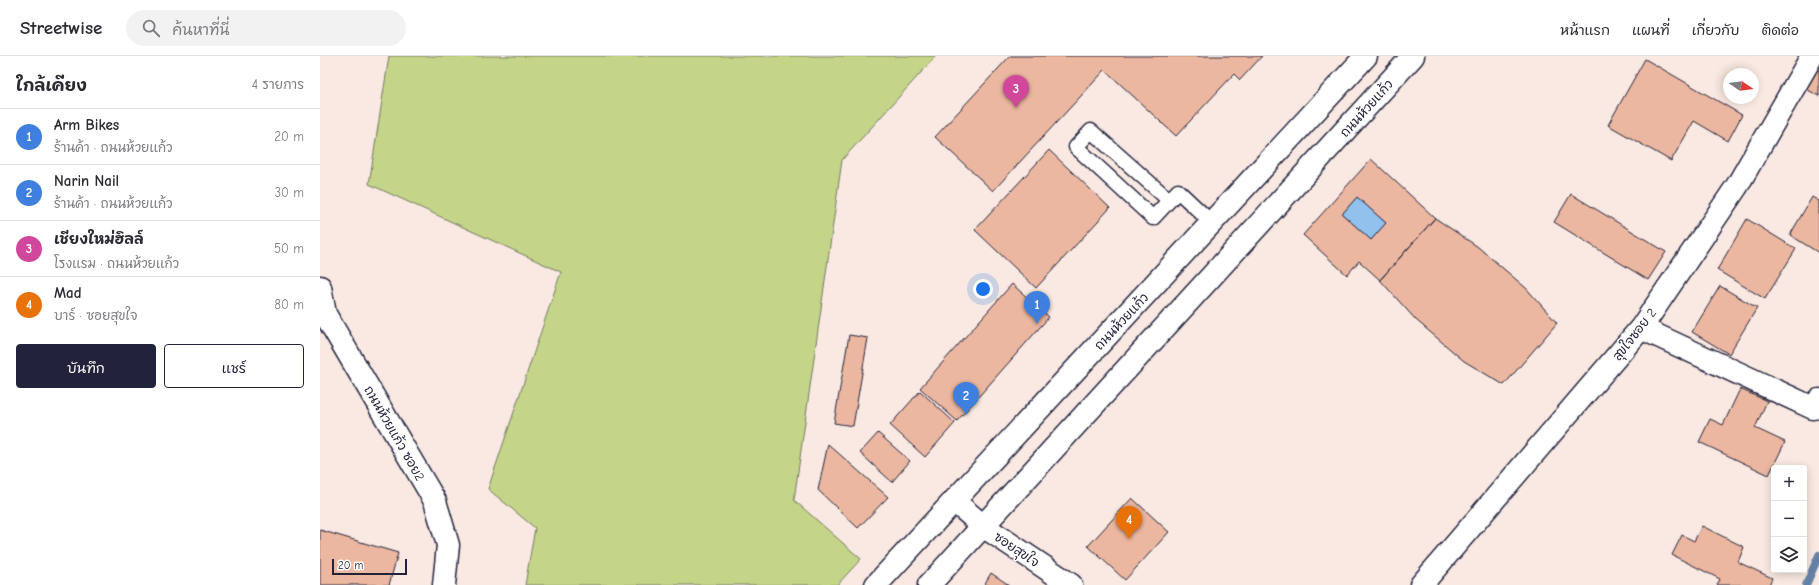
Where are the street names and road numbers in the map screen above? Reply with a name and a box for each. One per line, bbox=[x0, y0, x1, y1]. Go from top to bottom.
street label: ถนนห้วยแก้ว bbox=[1336, 76, 1396, 140]
street label: ถนนห้วยแก้ว bbox=[1091, 289, 1151, 353]
street label: สุขใจซอย 2 bbox=[1608, 304, 1661, 365]
street label: ถนนห้วยแก้ว ซอย2 bbox=[361, 383, 429, 484]
street label: ซอยสุขใจ bbox=[990, 527, 1043, 572]

